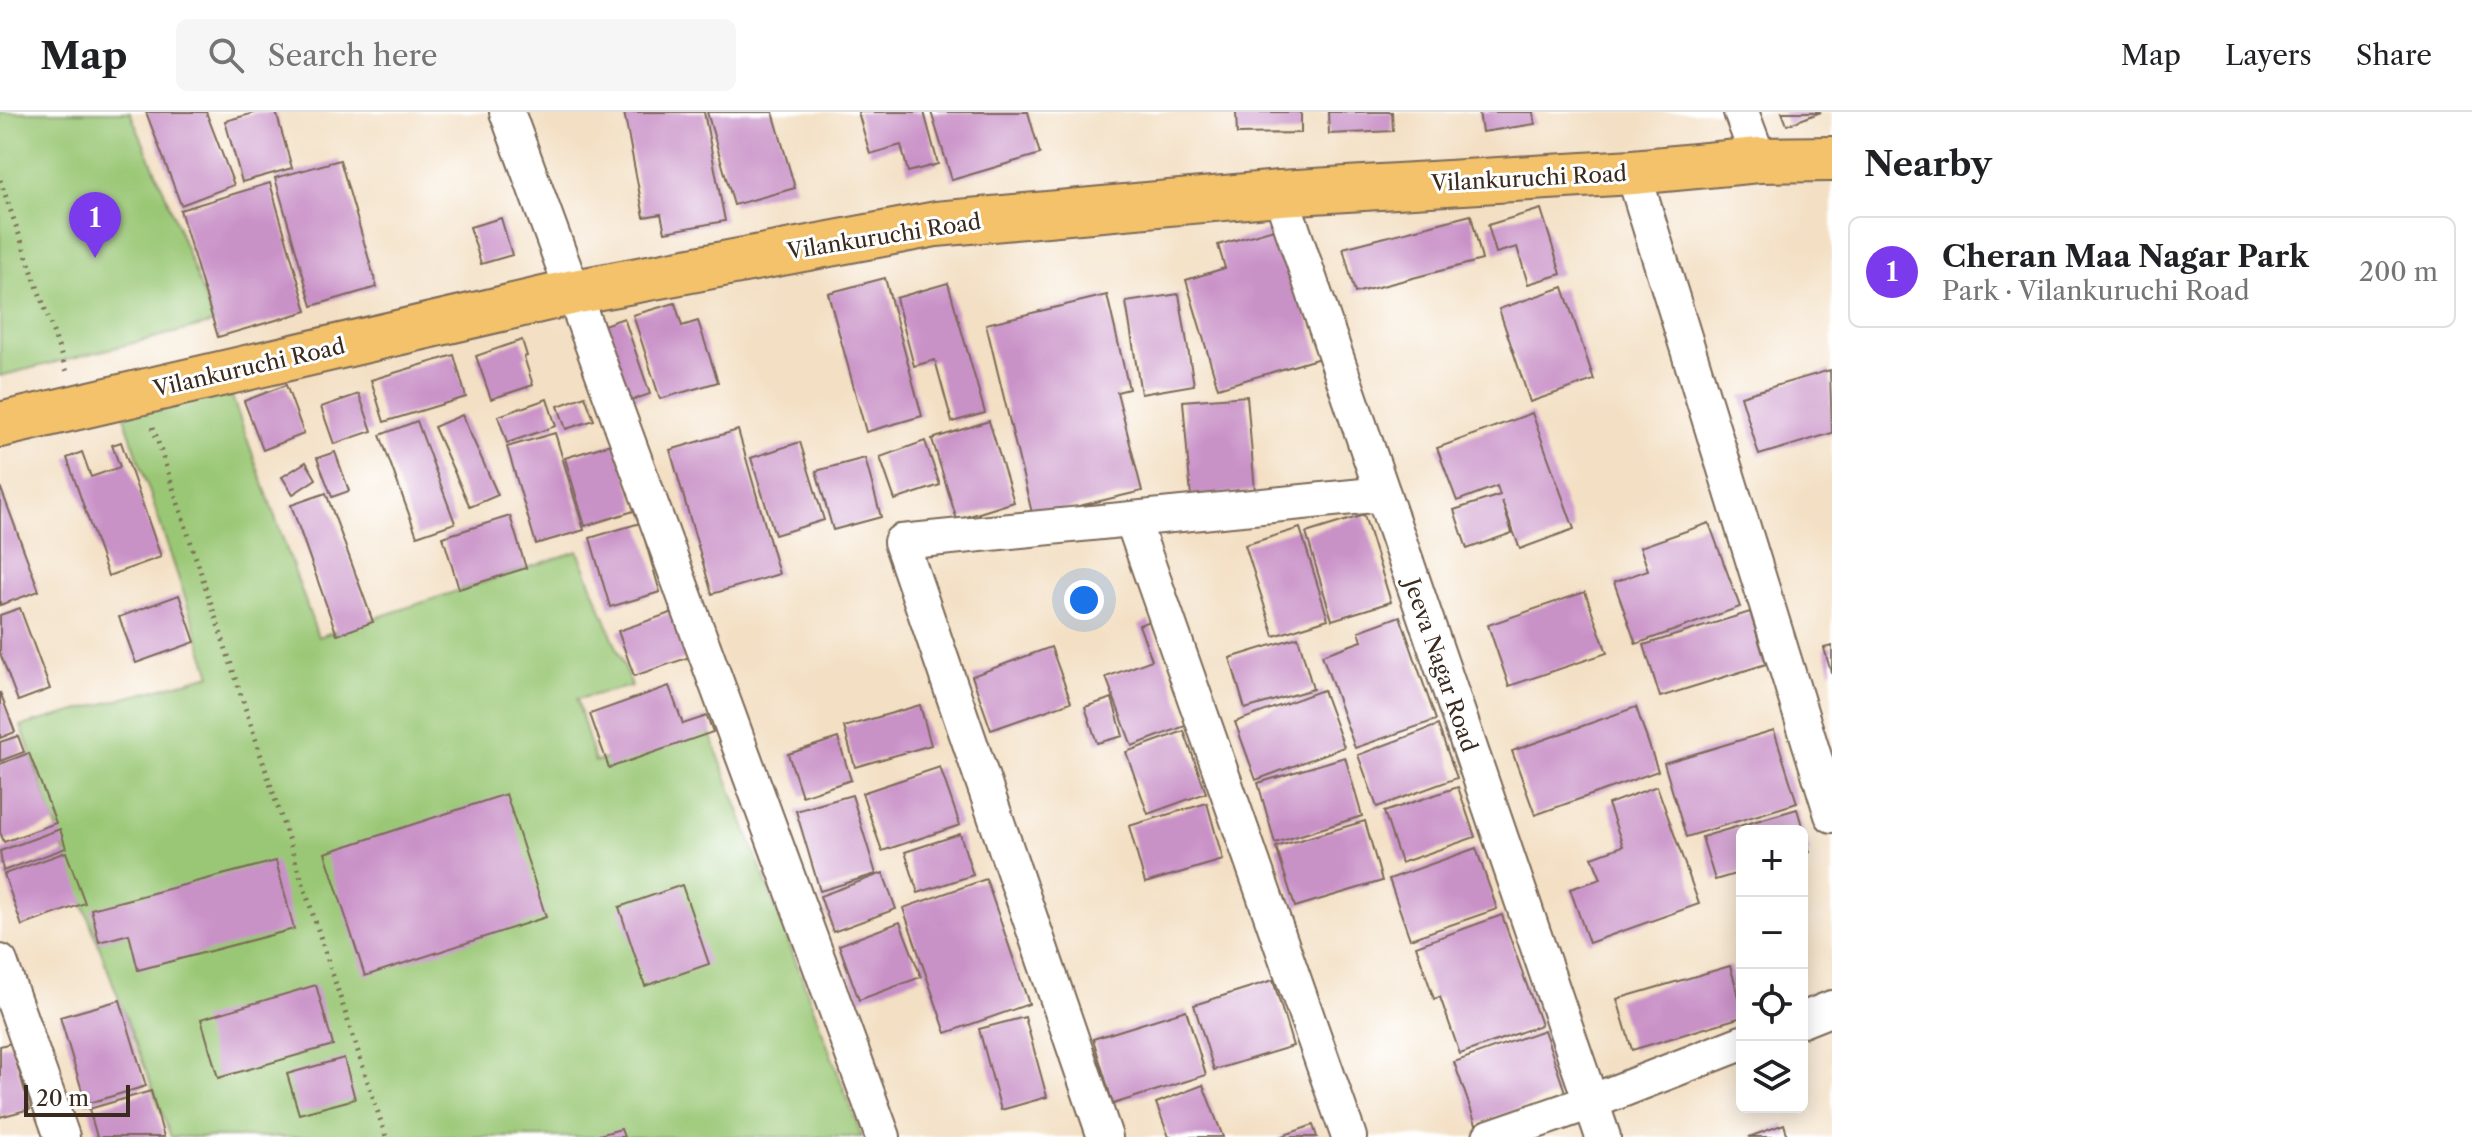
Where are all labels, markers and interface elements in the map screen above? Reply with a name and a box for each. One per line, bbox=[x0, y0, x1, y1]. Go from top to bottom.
search box bbox=[176, 19, 736, 91]
text: Map bbox=[40, 32, 128, 79]
icon: search bbox=[204, 33, 248, 77]
text: Search here bbox=[268, 37, 438, 74]
text: Map bbox=[2121, 38, 2181, 72]
text: Layers bbox=[2225, 38, 2312, 72]
text: Share bbox=[2356, 38, 2432, 72]
text: Nearby bbox=[1864, 143, 1992, 185]
street label: Vilankuruchi Road bbox=[1430, 160, 1628, 197]
pin: 1 bbox=[69, 192, 121, 258]
street label: Vilankuruchi Road bbox=[784, 208, 983, 265]
text: Cheran Maa Nagar Park bbox=[1942, 238, 2309, 275]
text: 1 bbox=[1886, 256, 1898, 288]
text: 200 m bbox=[2359, 256, 2438, 288]
text: Park · Vilankuruchi Road bbox=[1942, 275, 2250, 307]
street label: Vilankuruchi Road bbox=[150, 332, 348, 403]
street label: Jeeva Nagar Road bbox=[1397, 572, 1483, 755]
your location bbox=[1064, 580, 1104, 620]
map controls bbox=[1736, 825, 1808, 1113]
button: + bbox=[1736, 825, 1808, 897]
button: − bbox=[1736, 897, 1808, 969]
button: locate bbox=[1736, 969, 1808, 1041]
button: layers bbox=[1736, 1041, 1808, 1113]
scale bar bbox=[24, 1081, 130, 1117]
text: 20 m bbox=[36, 1085, 89, 1112]

